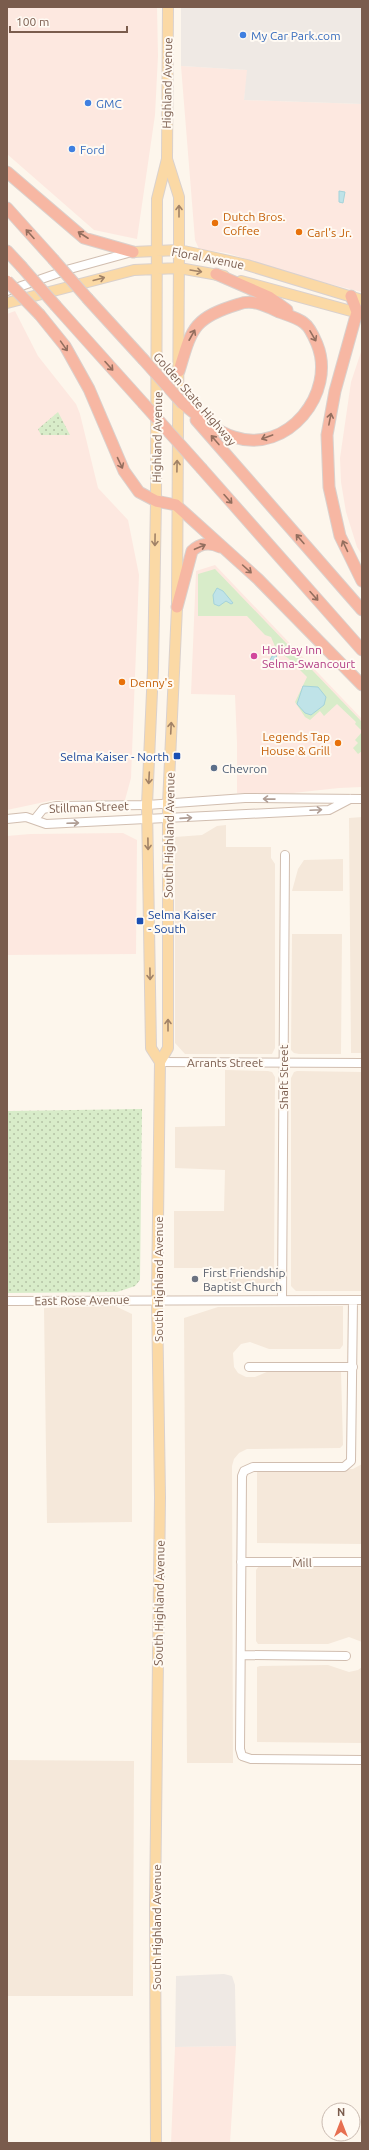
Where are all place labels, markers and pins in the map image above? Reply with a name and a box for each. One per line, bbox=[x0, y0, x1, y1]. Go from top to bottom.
place label: My Car Park.com bbox=[251, 29, 341, 42]
marker: My Car Park.com bbox=[238, 30, 248, 40]
place label: GMC bbox=[96, 97, 122, 110]
marker: GMC bbox=[83, 98, 93, 108]
place label: Ford bbox=[80, 143, 105, 156]
marker: Ford bbox=[67, 144, 77, 154]
place label: Dutch Bros. Coffee bbox=[223, 210, 286, 237]
marker: Dutch Bros. Coffee bbox=[210, 218, 220, 228]
place label: Carl's Jr. bbox=[307, 226, 352, 239]
marker: Carl's Jr. bbox=[294, 227, 304, 237]
place label: Holiday Inn Selma-Swancourt bbox=[262, 643, 356, 670]
marker: Holiday Inn Selma-Swancourt bbox=[249, 651, 259, 661]
place label: Denny's bbox=[130, 676, 173, 689]
marker: Denny's bbox=[117, 677, 127, 687]
place label: Legends Tap House & Grill bbox=[261, 730, 330, 757]
marker: Legends Tap House & Grill bbox=[333, 738, 343, 748]
place label: Selma Kaiser - North bbox=[60, 750, 169, 763]
marker: Selma Kaiser - North bbox=[172, 751, 182, 761]
place label: Chevron bbox=[222, 762, 267, 775]
marker: Chevron bbox=[209, 763, 219, 773]
place label: Selma Kaiser - South bbox=[148, 908, 217, 935]
marker: Selma Kaiser - South bbox=[135, 916, 145, 926]
place label: First Friendship Baptist Church bbox=[203, 1266, 286, 1293]
marker: First Friendship Baptist Church bbox=[190, 1274, 200, 1284]

